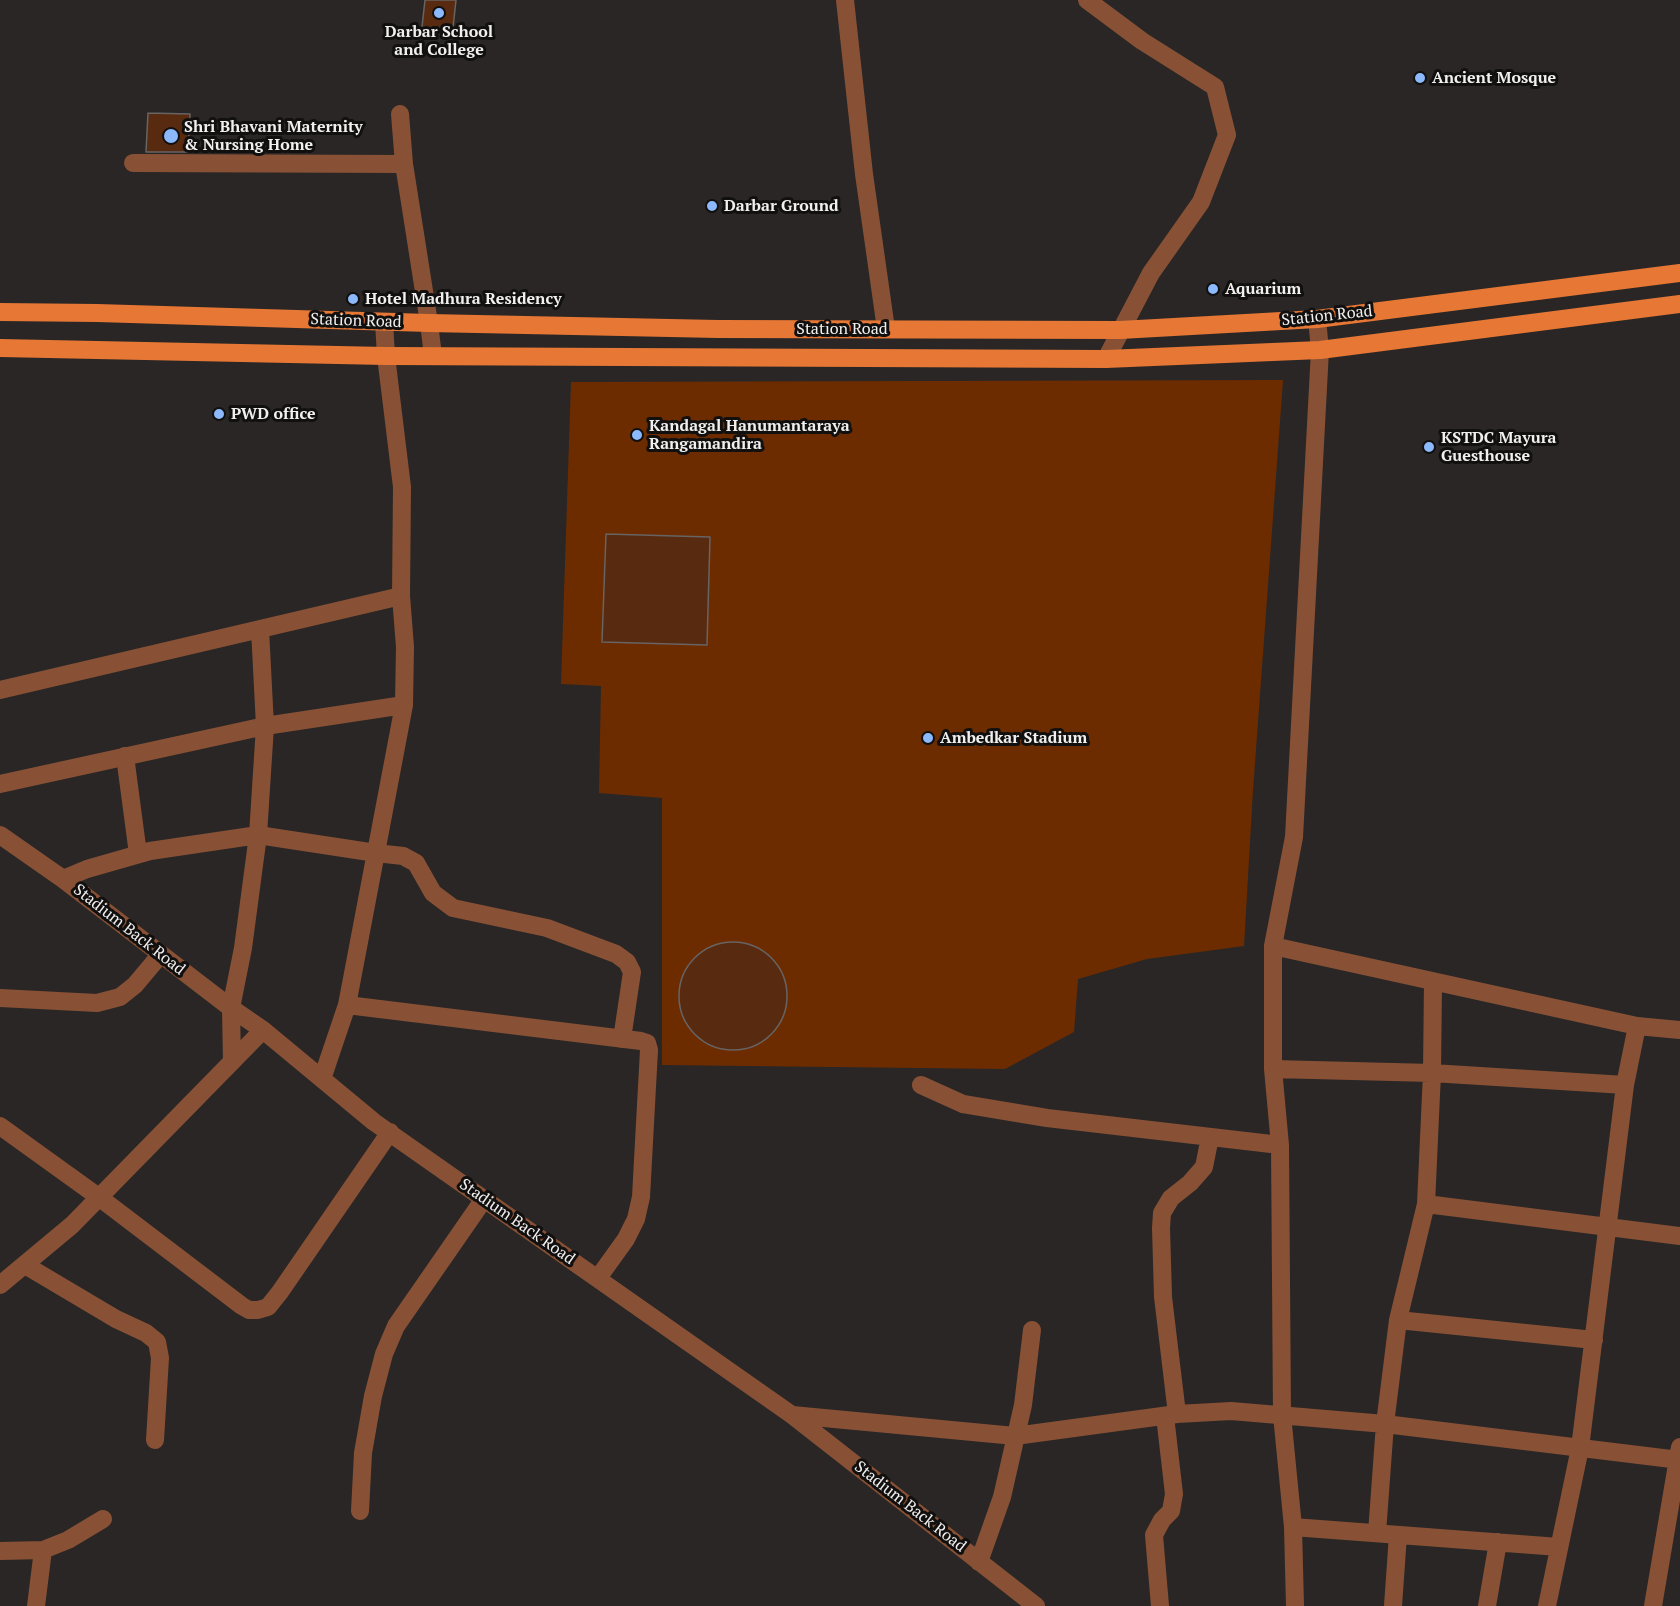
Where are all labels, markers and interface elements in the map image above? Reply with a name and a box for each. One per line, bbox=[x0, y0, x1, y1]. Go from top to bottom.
marker: Darbar School and College bbox=[432, 6, 446, 20]
place label: Darbar School and College bbox=[385, 22, 493, 60]
place label: Ancient Mosque bbox=[1432, 68, 1556, 88]
marker: Ancient Mosque bbox=[1413, 71, 1427, 85]
place label: Shri Bhavani Maternity & Nursing Home bbox=[184, 117, 363, 155]
marker: Shri Bhavani Maternity & Nursing Home bbox=[162, 127, 180, 145]
place label: Darbar Ground bbox=[724, 196, 839, 216]
marker: Darbar Ground bbox=[705, 199, 719, 213]
place label: Aquarium bbox=[1225, 279, 1301, 299]
marker: Aquarium bbox=[1206, 282, 1220, 296]
place label: Hotel Madhura Residency bbox=[365, 289, 562, 309]
marker: Hotel Madhura Residency bbox=[346, 292, 360, 306]
street label: Station Road bbox=[1281, 302, 1373, 330]
street label: Station Road bbox=[310, 310, 402, 332]
street label: Station Road bbox=[796, 319, 888, 339]
place label: PWD office bbox=[231, 404, 316, 424]
marker: PWD office bbox=[212, 407, 226, 421]
place label: Kandagal Hanumantaraya Rangamandira bbox=[649, 416, 850, 454]
marker: Kandagal Hanumantaraya Rangamandira bbox=[630, 428, 644, 442]
place label: KSTDC Mayura Guesthouse bbox=[1441, 428, 1556, 466]
marker: KSTDC Mayura Guesthouse bbox=[1422, 440, 1436, 454]
place label: Ambedkar Stadium bbox=[940, 728, 1087, 748]
marker: Ambedkar Stadium bbox=[921, 731, 935, 745]
street label: Stadium Back Road bbox=[69, 880, 189, 980]
street label: Stadium Back Road bbox=[456, 1175, 578, 1269]
street label: Stadium Back Road bbox=[850, 1457, 970, 1557]

